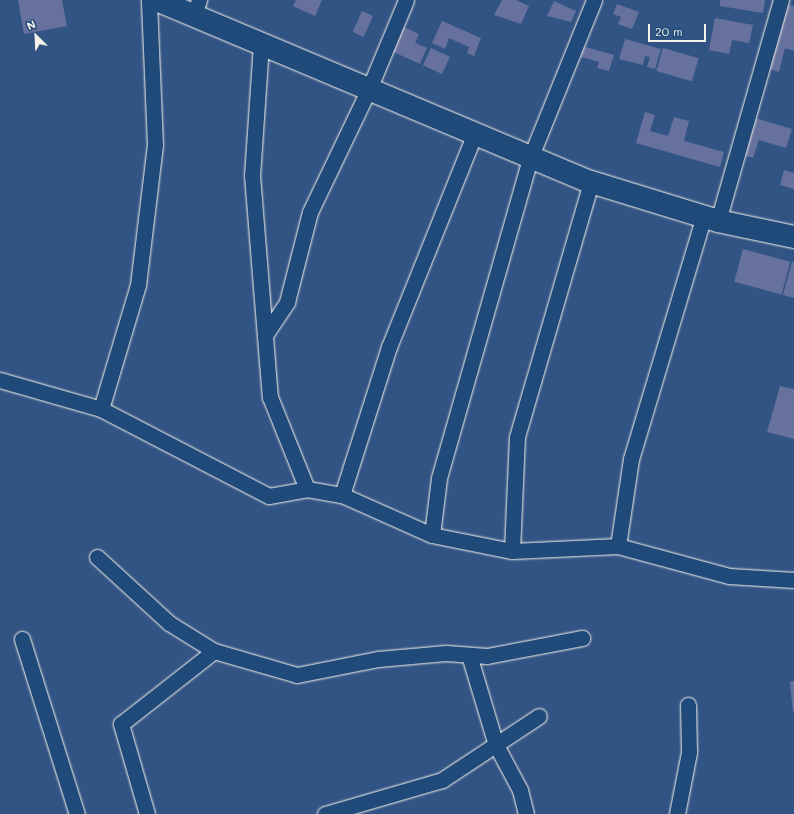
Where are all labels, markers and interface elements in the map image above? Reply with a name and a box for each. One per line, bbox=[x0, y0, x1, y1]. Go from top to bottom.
north arrow bbox=[16, 16, 56, 56]
text: N bbox=[24, 16, 38, 33]
scale bar bbox=[650, 16, 708, 42]
text: 20 m bbox=[655, 23, 683, 39]

